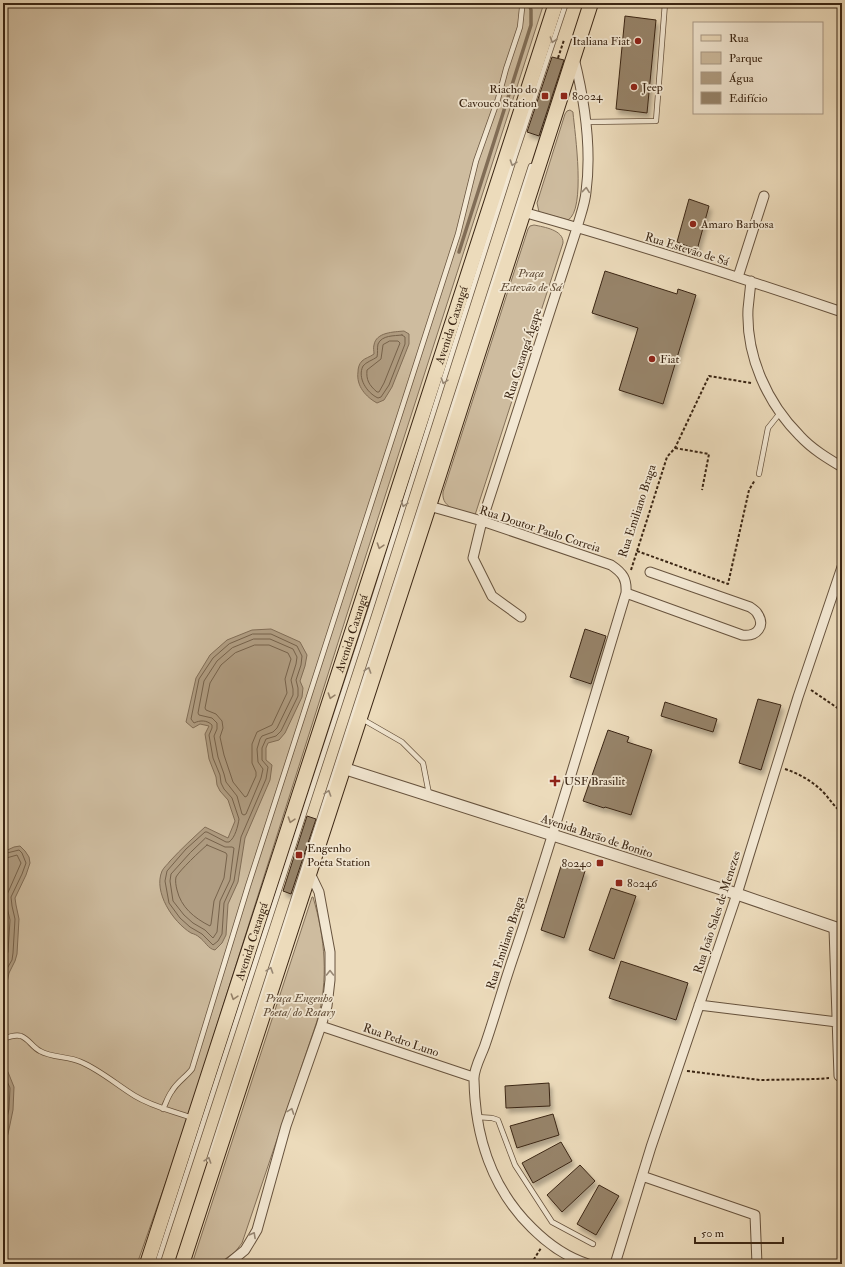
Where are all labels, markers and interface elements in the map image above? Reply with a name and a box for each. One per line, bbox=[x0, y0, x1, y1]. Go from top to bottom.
legend bbox=[693, 22, 823, 114]
text: Rua bbox=[729, 31, 750, 46]
place label: Italiana Fiat bbox=[572, 34, 630, 49]
one-way arrow bbox=[550, 36, 558, 43]
marker: Italiana Fiat bbox=[633, 36, 643, 46]
text: Parque bbox=[729, 51, 763, 66]
text: Água bbox=[728, 71, 755, 86]
place label: Jeep bbox=[641, 80, 663, 95]
place label: Riacho do Cavouco Station bbox=[459, 82, 537, 111]
marker: Jeep bbox=[629, 82, 639, 92]
place label: 80024 bbox=[572, 89, 603, 104]
marker: Riacho do Cavouco Station bbox=[540, 91, 550, 101]
marker: 80024 bbox=[559, 91, 569, 101]
text: Edifício bbox=[729, 91, 768, 106]
one-way arrow bbox=[509, 160, 518, 167]
one-way arrow bbox=[581, 187, 590, 193]
place label: Amaro Barbosa bbox=[700, 217, 775, 232]
marker: Amaro Barbosa bbox=[688, 219, 698, 229]
street label: Rua Estevão de Sá bbox=[643, 230, 732, 270]
park label: Praça Estevão de Sá bbox=[499, 266, 563, 295]
street label: Avenida Caxangá bbox=[432, 283, 472, 367]
street label: Rua Caxangá Ágape bbox=[502, 307, 545, 402]
place label: Fiat bbox=[660, 352, 680, 367]
marker: Fiat bbox=[647, 354, 657, 364]
one-way arrow bbox=[440, 377, 449, 384]
street label: Rua Emiliano Braga bbox=[615, 462, 660, 560]
one-way arrow bbox=[400, 501, 409, 508]
street label: Rua Doutor Paulo Correia bbox=[477, 503, 603, 556]
one-way arrow bbox=[376, 542, 385, 549]
street label: Avenida Caxangá bbox=[332, 592, 372, 675]
one-way arrow bbox=[363, 666, 372, 673]
one-way arrow bbox=[327, 693, 336, 700]
place label: USF Brasilit bbox=[564, 774, 625, 789]
marker: USF Brasilit bbox=[549, 775, 561, 787]
one-way arrow bbox=[323, 790, 332, 797]
street label: Avenida Barão de Bonito bbox=[538, 811, 655, 862]
one-way arrow bbox=[287, 816, 296, 823]
place label: Engenho Poeta Station bbox=[307, 841, 370, 870]
street label: Rua João Sales de Menezes bbox=[691, 849, 744, 975]
marker: Engenho Poeta Station bbox=[294, 850, 304, 860]
place label: 80240 bbox=[562, 856, 592, 871]
marker: 80240 bbox=[595, 858, 605, 868]
place label: 80246 bbox=[627, 876, 658, 891]
marker: 80246 bbox=[614, 878, 624, 888]
street label: Rua Emiliano Braga bbox=[483, 894, 528, 992]
street label: Avenida Caxangá bbox=[232, 900, 272, 984]
one-way arrow bbox=[265, 967, 274, 974]
one-way arrow bbox=[326, 970, 334, 976]
park label: Praça Engenho Poeta/ do Rotary bbox=[262, 991, 336, 1020]
one-way arrow bbox=[230, 993, 238, 1000]
street label: Rua Pedro Luno bbox=[361, 1020, 441, 1061]
one-way arrow bbox=[287, 1108, 295, 1115]
one-way arrow bbox=[204, 1157, 212, 1164]
scale bar bbox=[695, 1219, 783, 1245]
text: 50 m bbox=[701, 1226, 725, 1241]
one-way arrow bbox=[249, 1232, 256, 1239]

